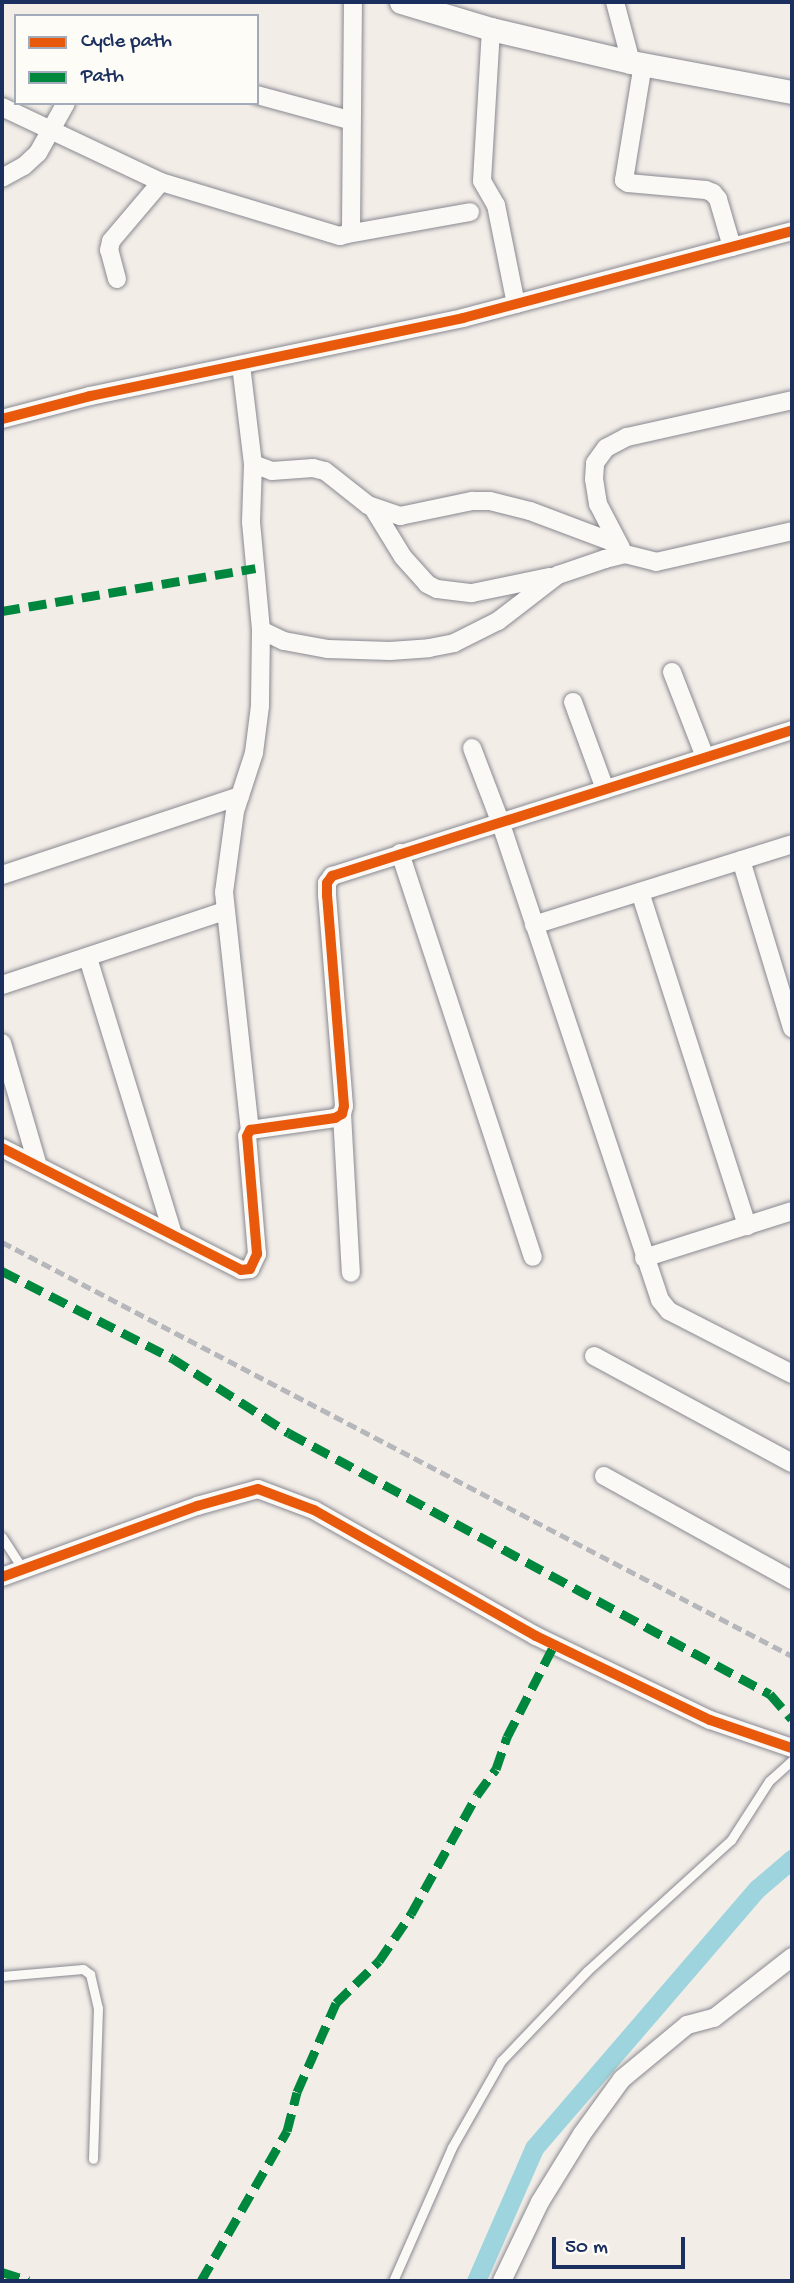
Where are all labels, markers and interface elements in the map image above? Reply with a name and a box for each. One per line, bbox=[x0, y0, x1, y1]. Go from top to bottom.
legend bbox=[14, 14, 259, 105]
text: Cycle path bbox=[81, 30, 172, 55]
text: Path bbox=[81, 65, 124, 90]
scale bar bbox=[556, 2224, 689, 2268]
text: 50 m bbox=[565, 2236, 608, 2261]

